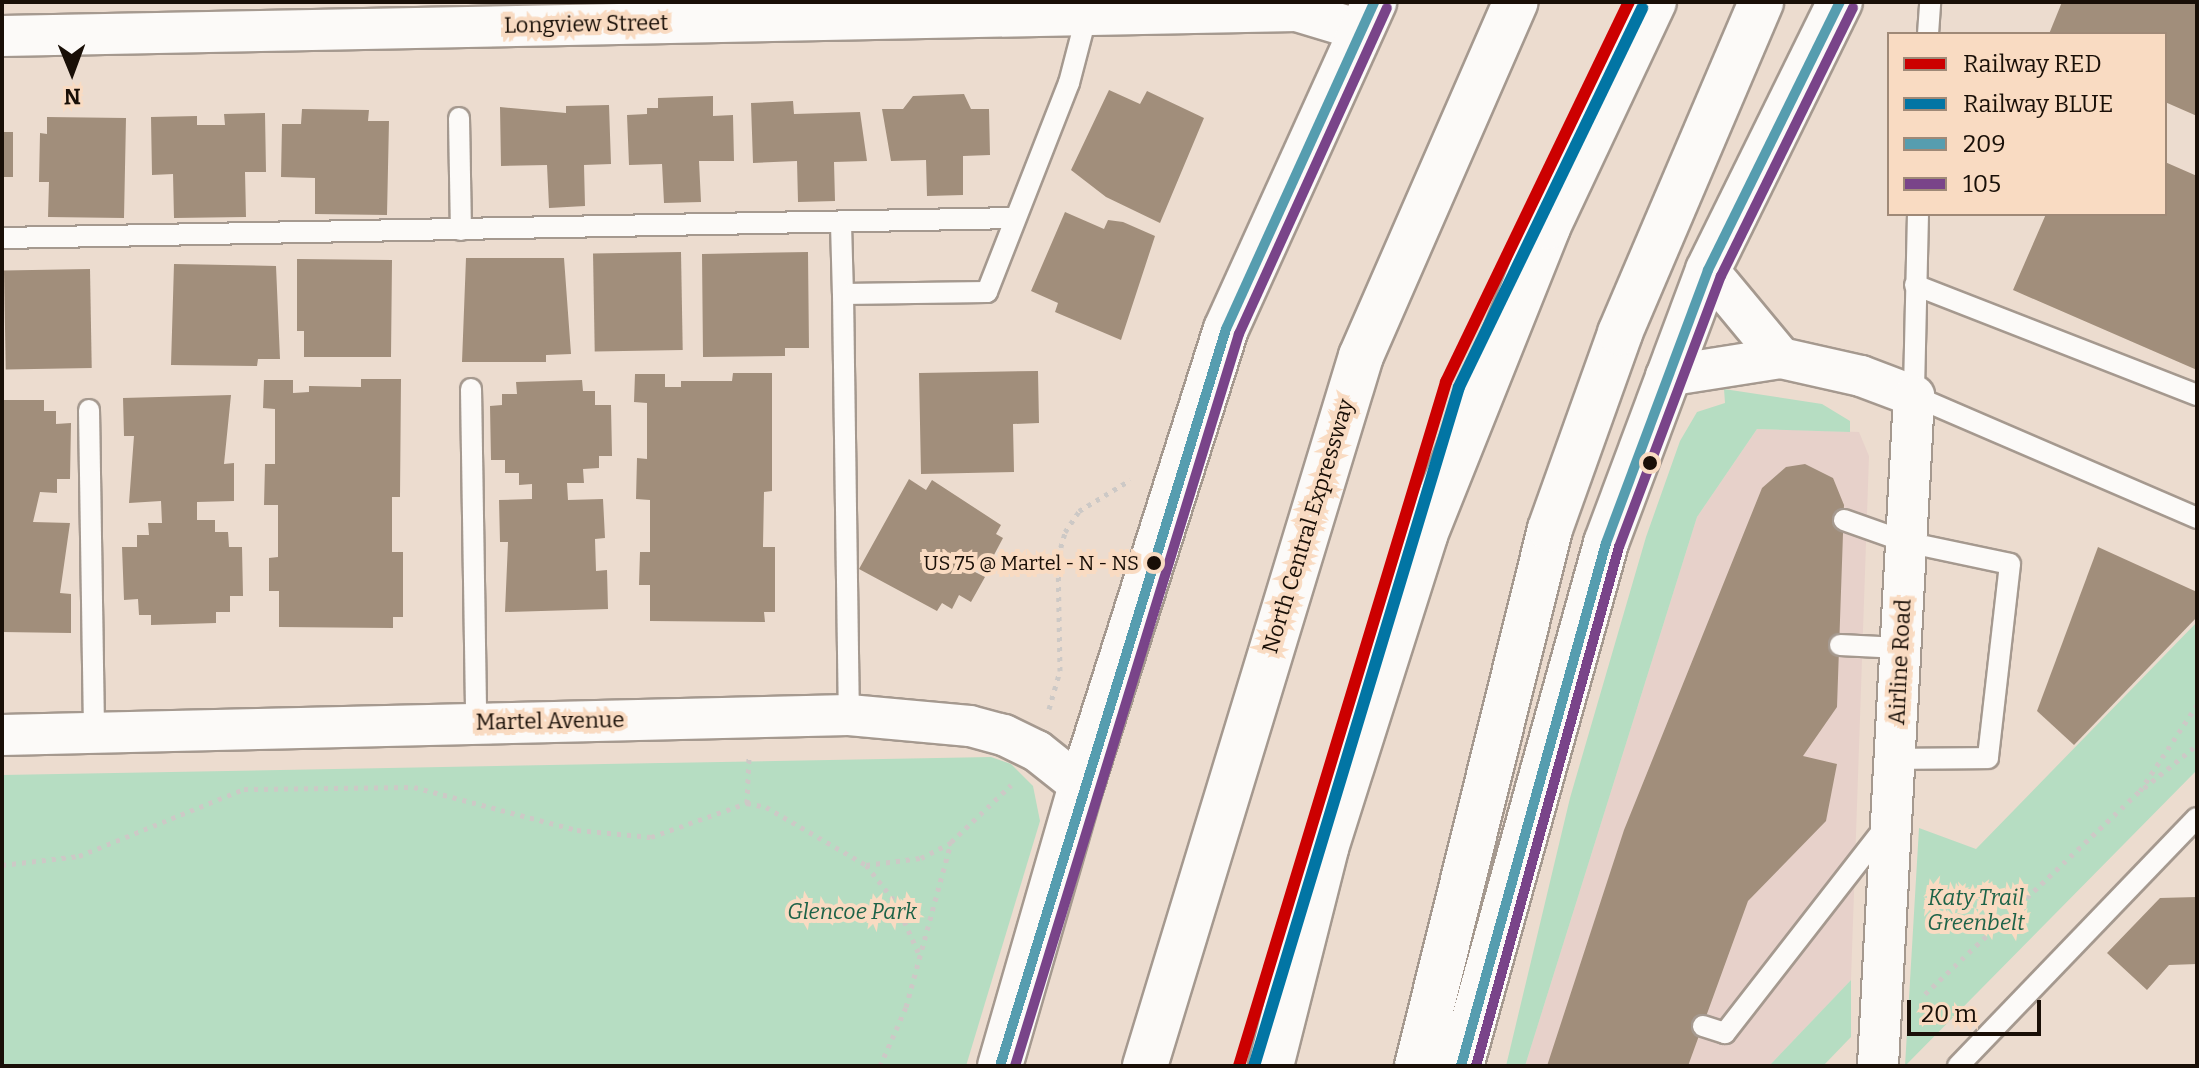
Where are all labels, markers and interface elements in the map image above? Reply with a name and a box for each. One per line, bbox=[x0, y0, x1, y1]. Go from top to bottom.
street label: Longview Street bbox=[504, 9, 668, 39]
north arrow bbox=[32, 32, 112, 112]
legend bbox=[1887, 32, 2167, 216]
text: Railway RED bbox=[1963, 50, 2102, 78]
text: N bbox=[64, 83, 81, 110]
text: Railway BLUE bbox=[1963, 90, 2114, 118]
text: 209 bbox=[1963, 130, 2006, 158]
text: 105 bbox=[1963, 170, 2001, 198]
street label: North Central Expressway bbox=[1257, 396, 1359, 656]
unlabelled marker bbox=[1642, 455, 1658, 471]
place label: US 75 @ Martel - N - NS bbox=[924, 551, 1139, 575]
marker: US 75 @ Martel - N - NS bbox=[1146, 555, 1162, 571]
street label: Airline Road bbox=[1884, 598, 1916, 726]
street label: Martel Avenue bbox=[475, 707, 625, 735]
park label: Katy Trail Greenbelt bbox=[1927, 884, 2025, 936]
park label: Glencoe Park bbox=[787, 899, 917, 925]
scale bar bbox=[1911, 984, 2045, 1034]
text: 20 m bbox=[1921, 1000, 1977, 1028]

